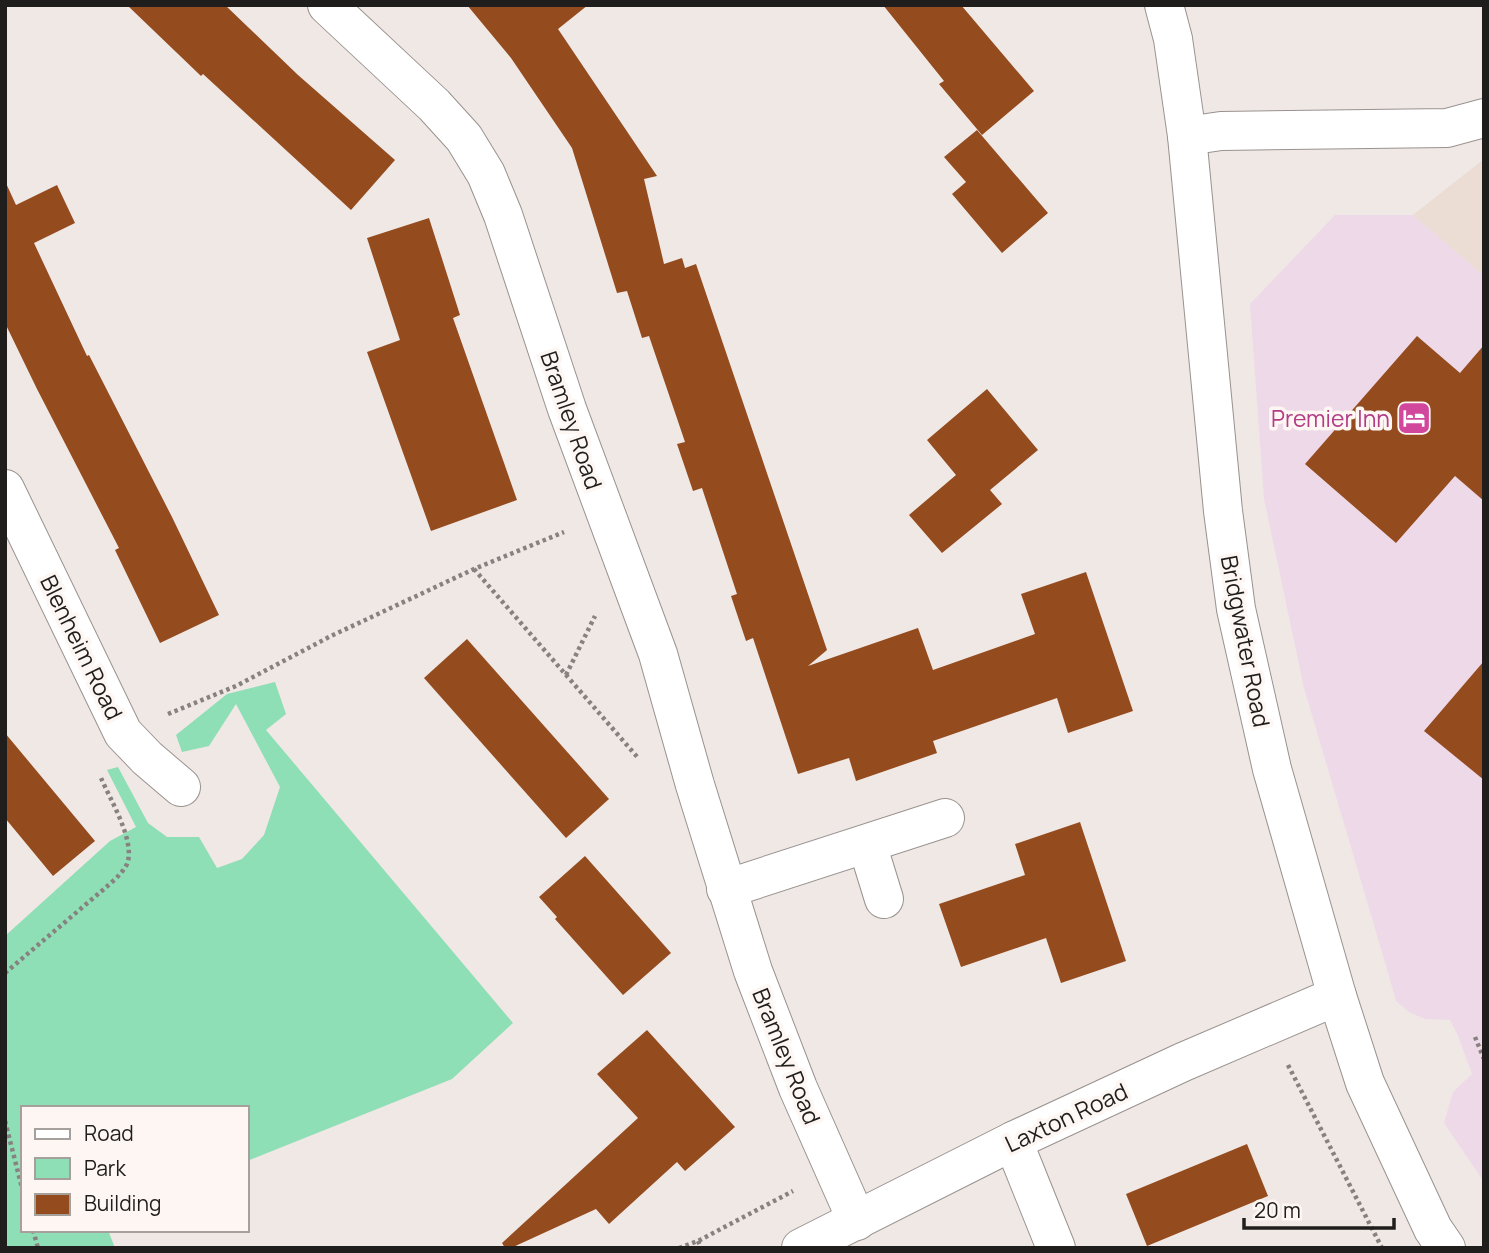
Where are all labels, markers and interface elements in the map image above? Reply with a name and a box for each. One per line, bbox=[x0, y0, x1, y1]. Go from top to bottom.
street label: Bramley Road bbox=[533, 347, 611, 493]
hotel icon: Premier Inn bbox=[1395, 399, 1433, 437]
place label: Premier Inn bbox=[1271, 402, 1390, 434]
street label: Bridgwater Road bbox=[1214, 552, 1278, 730]
street label: Blenheim Road bbox=[33, 569, 131, 725]
street label: Bramley Road bbox=[745, 983, 829, 1129]
street label: Laxton Road bbox=[1000, 1075, 1132, 1159]
legend bbox=[21, 1106, 248, 1232]
text: Road bbox=[84, 1119, 134, 1147]
text: Park bbox=[84, 1154, 126, 1182]
scale bar bbox=[1244, 1186, 1394, 1230]
text: Building bbox=[84, 1189, 161, 1217]
text: 20 m bbox=[1254, 1196, 1301, 1224]

